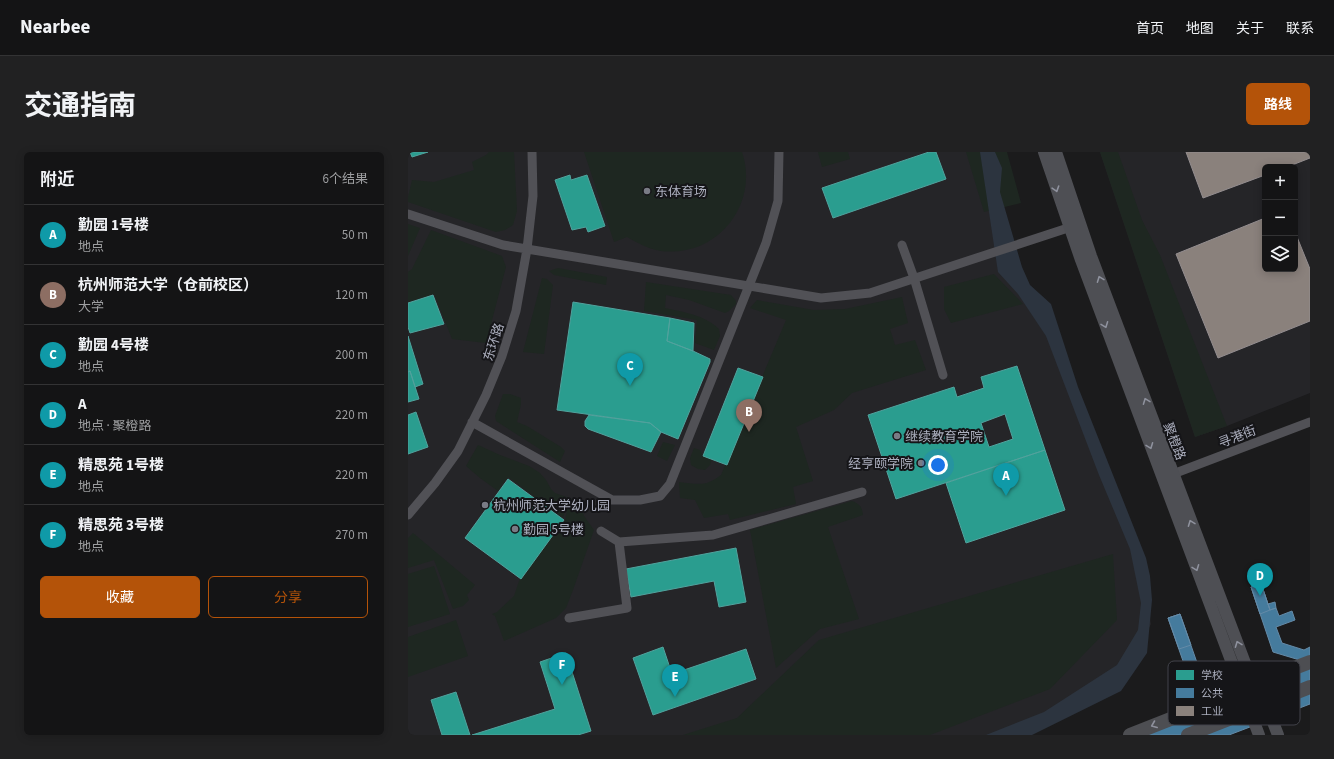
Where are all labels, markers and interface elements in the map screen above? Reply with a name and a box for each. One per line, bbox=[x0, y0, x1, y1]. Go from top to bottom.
text: Nearbee bbox=[20, 14, 90, 41]
text: 首页 bbox=[1136, 19, 1164, 39]
text: 地图 bbox=[1186, 19, 1214, 39]
text: 关于 bbox=[1236, 19, 1264, 39]
text: 联系 bbox=[1286, 19, 1314, 39]
button: 路线 bbox=[1246, 83, 1310, 125]
text: 交通指南 bbox=[24, 86, 136, 126]
map controls bbox=[1262, 164, 1298, 272]
button: + bbox=[1262, 164, 1298, 200]
text: 附近 bbox=[40, 168, 74, 192]
text: 6个结果 bbox=[323, 170, 368, 188]
place label: 东体育场 bbox=[655, 183, 707, 201]
marker: 东体育场 bbox=[642, 186, 652, 196]
one-way arrow bbox=[1051, 186, 1060, 193]
button: − bbox=[1262, 200, 1298, 236]
text: 勤园 1号楼 bbox=[78, 215, 149, 236]
text: A bbox=[49, 226, 57, 244]
text: 50 m bbox=[342, 226, 368, 244]
button: layers bbox=[1262, 236, 1298, 272]
text: 地点 bbox=[78, 238, 104, 256]
text: 杭州师范大学（仓前校区） bbox=[78, 275, 258, 296]
one-way arrow bbox=[1096, 276, 1105, 283]
text: B bbox=[49, 286, 57, 304]
text: 120 m bbox=[335, 286, 368, 304]
text: 大学 bbox=[78, 298, 104, 316]
street label: 东环路 bbox=[479, 321, 509, 364]
one-way arrow bbox=[1100, 321, 1108, 328]
text: 勤园 4号楼 bbox=[78, 335, 149, 356]
text: C bbox=[49, 346, 57, 364]
text: 200 m bbox=[335, 346, 368, 364]
pin: C bbox=[617, 353, 643, 386]
text: 地点 bbox=[78, 358, 104, 376]
text: A bbox=[78, 394, 87, 415]
one-way arrow bbox=[1142, 398, 1150, 405]
pin: B bbox=[736, 399, 762, 432]
text: D bbox=[49, 406, 57, 424]
text: 220 m bbox=[335, 406, 368, 424]
text: 地点 · 聚橙路 bbox=[78, 417, 151, 435]
street label: 聚橙路 bbox=[1159, 420, 1189, 463]
street label: 寻港街 bbox=[1216, 422, 1259, 452]
place label: 继续教育学院 bbox=[905, 428, 983, 446]
marker: 继续教育学院 bbox=[892, 431, 902, 441]
one-way arrow bbox=[1146, 443, 1154, 450]
text: 精思苑 1号楼 bbox=[78, 455, 164, 476]
place label: 经亨颐学院 bbox=[848, 455, 913, 473]
your location bbox=[928, 455, 948, 475]
marker: 经亨颐学院 bbox=[916, 458, 926, 468]
pin: A bbox=[993, 463, 1019, 496]
text: E bbox=[49, 466, 57, 484]
text: 220 m bbox=[335, 466, 368, 484]
text: 地点 bbox=[78, 478, 104, 496]
place label: 杭州师范大学幼儿园 bbox=[493, 497, 610, 515]
marker: 杭州师范大学幼儿园 bbox=[480, 500, 490, 510]
text: 精思苑 3号楼 bbox=[78, 515, 164, 536]
one-way arrow bbox=[1188, 519, 1196, 526]
place label: 勤园 5号楼 bbox=[523, 521, 584, 539]
marker: 勤园 5号楼 bbox=[510, 524, 520, 534]
text: F bbox=[50, 526, 56, 544]
text: 270 m bbox=[335, 526, 368, 544]
text: 地点 bbox=[78, 538, 104, 556]
pin: D bbox=[1247, 563, 1273, 596]
one-way arrow bbox=[1192, 564, 1200, 571]
button: 收藏 bbox=[40, 576, 200, 618]
button: 分享 bbox=[208, 576, 368, 618]
one-way arrow bbox=[1234, 641, 1242, 648]
pin: F bbox=[549, 652, 575, 685]
legend bbox=[1168, 661, 1300, 725]
pin: E bbox=[662, 664, 688, 697]
text: 学校 bbox=[1201, 668, 1223, 683]
text: 公共 bbox=[1201, 686, 1223, 701]
text: 工业 bbox=[1201, 704, 1223, 719]
one-way arrow bbox=[1151, 721, 1158, 729]

